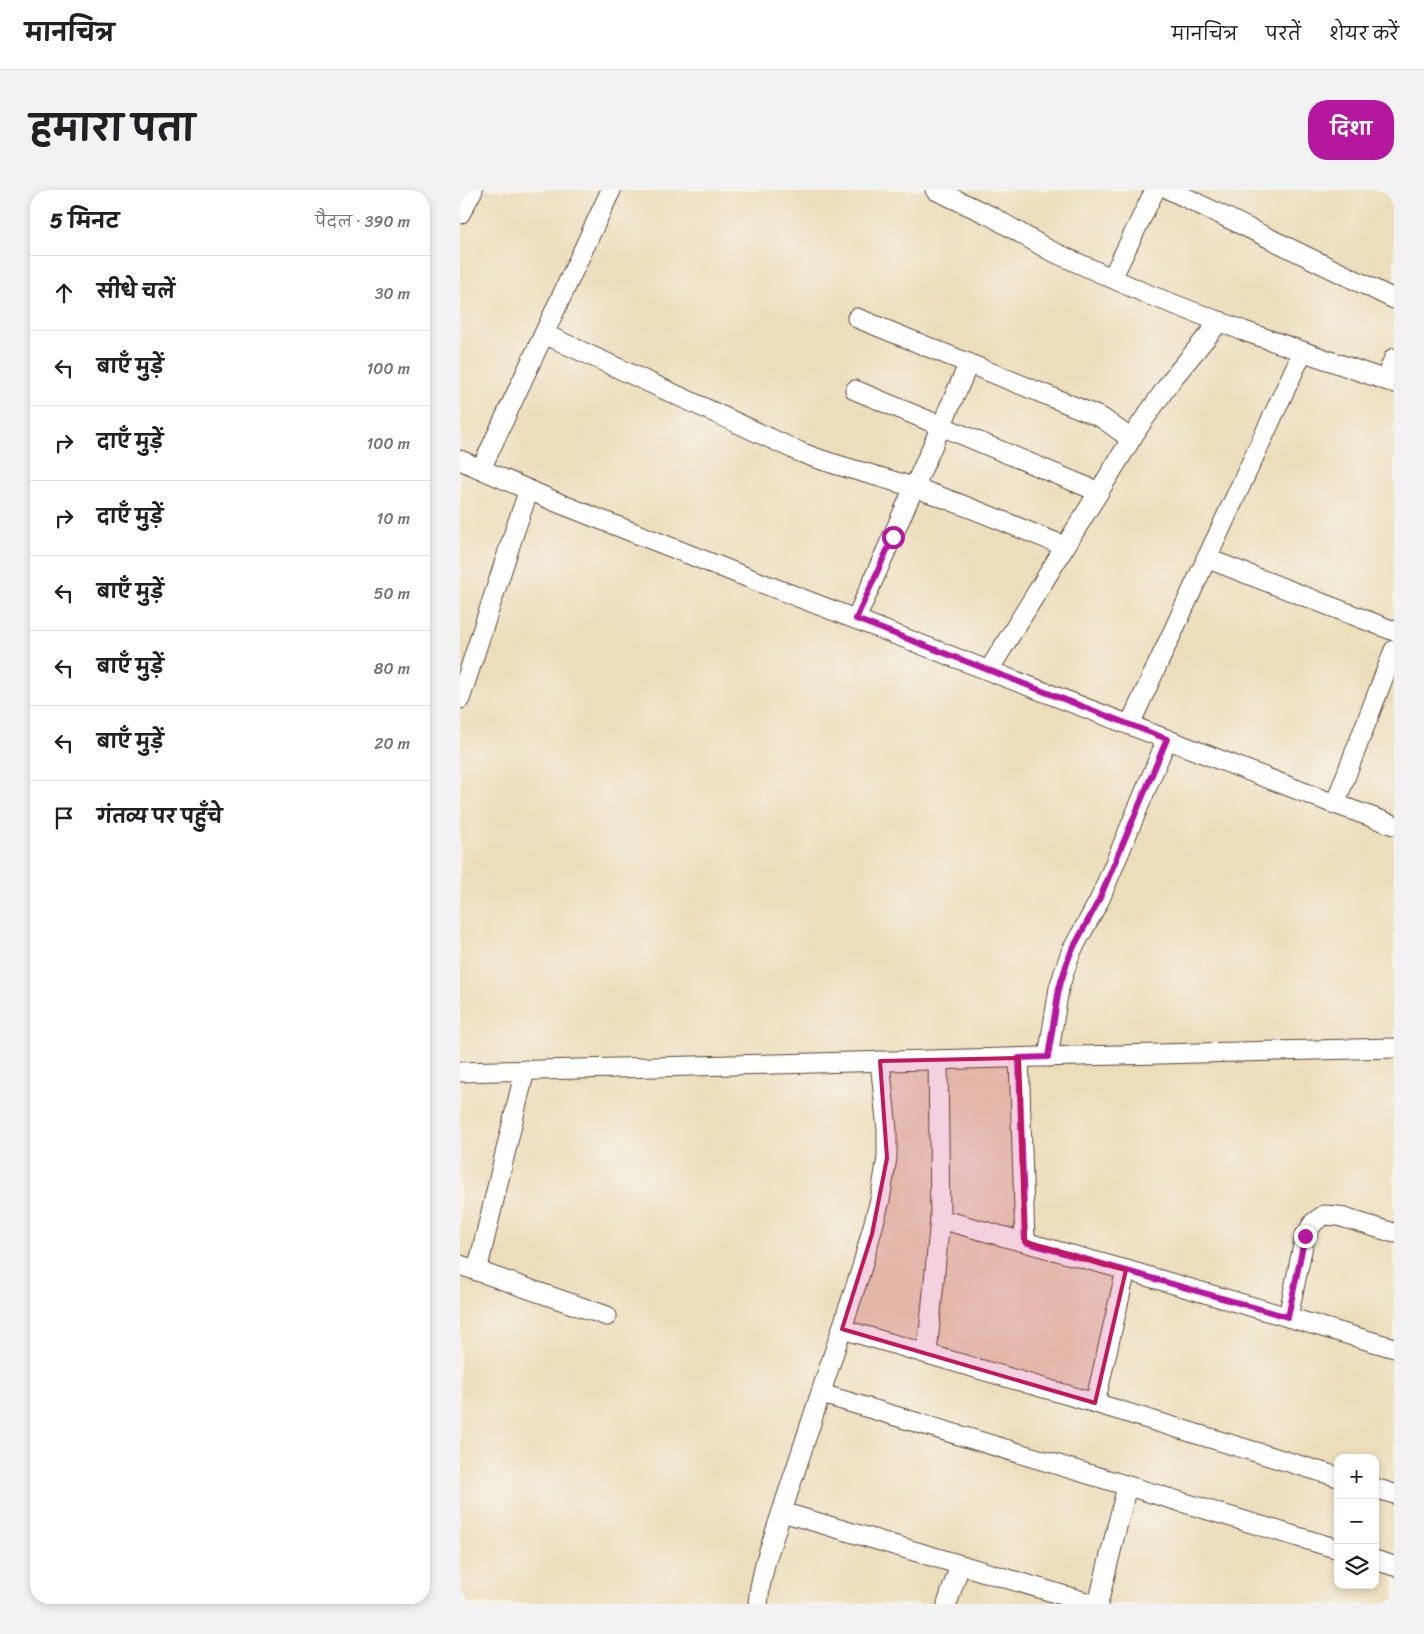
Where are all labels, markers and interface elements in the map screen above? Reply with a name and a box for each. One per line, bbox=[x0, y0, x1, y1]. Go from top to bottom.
text: मानचित्र bbox=[25, 12, 114, 54]
text: मानचित्र bbox=[1171, 18, 1238, 50]
text: परतें bbox=[1266, 18, 1301, 50]
text: शेयर करें bbox=[1329, 18, 1399, 50]
text: हमारा पता bbox=[30, 97, 195, 159]
button: दिशा bbox=[1308, 100, 1394, 160]
text: 5 मिनट bbox=[50, 202, 119, 240]
text: पैदल · 390 m bbox=[315, 207, 410, 236]
text: सीधे चलें bbox=[97, 275, 175, 308]
icon: ahead bbox=[50, 279, 78, 307]
text: 30 m bbox=[375, 279, 410, 308]
text: बाएँ मुड़ें bbox=[97, 350, 164, 383]
icon: left bbox=[50, 354, 78, 382]
text: 100 m bbox=[366, 354, 410, 383]
text: दाएँ मुड़ें bbox=[97, 425, 163, 458]
icon: right bbox=[50, 429, 78, 457]
text: 100 m bbox=[366, 429, 410, 458]
text: दाएँ मुड़ें bbox=[97, 500, 163, 533]
icon: right bbox=[50, 504, 78, 532]
text: 10 m bbox=[377, 504, 410, 533]
route start bbox=[882, 526, 905, 549]
text: बाएँ मुड़ें bbox=[97, 575, 164, 608]
icon: left bbox=[50, 579, 78, 607]
text: 50 m bbox=[374, 579, 410, 608]
text: बाएँ मुड़ें bbox=[97, 650, 164, 683]
icon: left bbox=[50, 654, 78, 682]
text: 80 m bbox=[374, 654, 410, 683]
text: बाएँ मुड़ें bbox=[97, 725, 164, 758]
icon: left bbox=[50, 729, 78, 757]
text: 20 m bbox=[374, 729, 410, 758]
text: गंतव्य पर पहुँचे bbox=[97, 800, 222, 833]
icon: arrive bbox=[50, 804, 78, 832]
route end bbox=[1294, 1225, 1317, 1248]
map controls bbox=[1334, 1454, 1379, 1589]
button: + bbox=[1334, 1454, 1379, 1499]
button: − bbox=[1334, 1499, 1379, 1544]
button: layers bbox=[1334, 1544, 1379, 1589]

